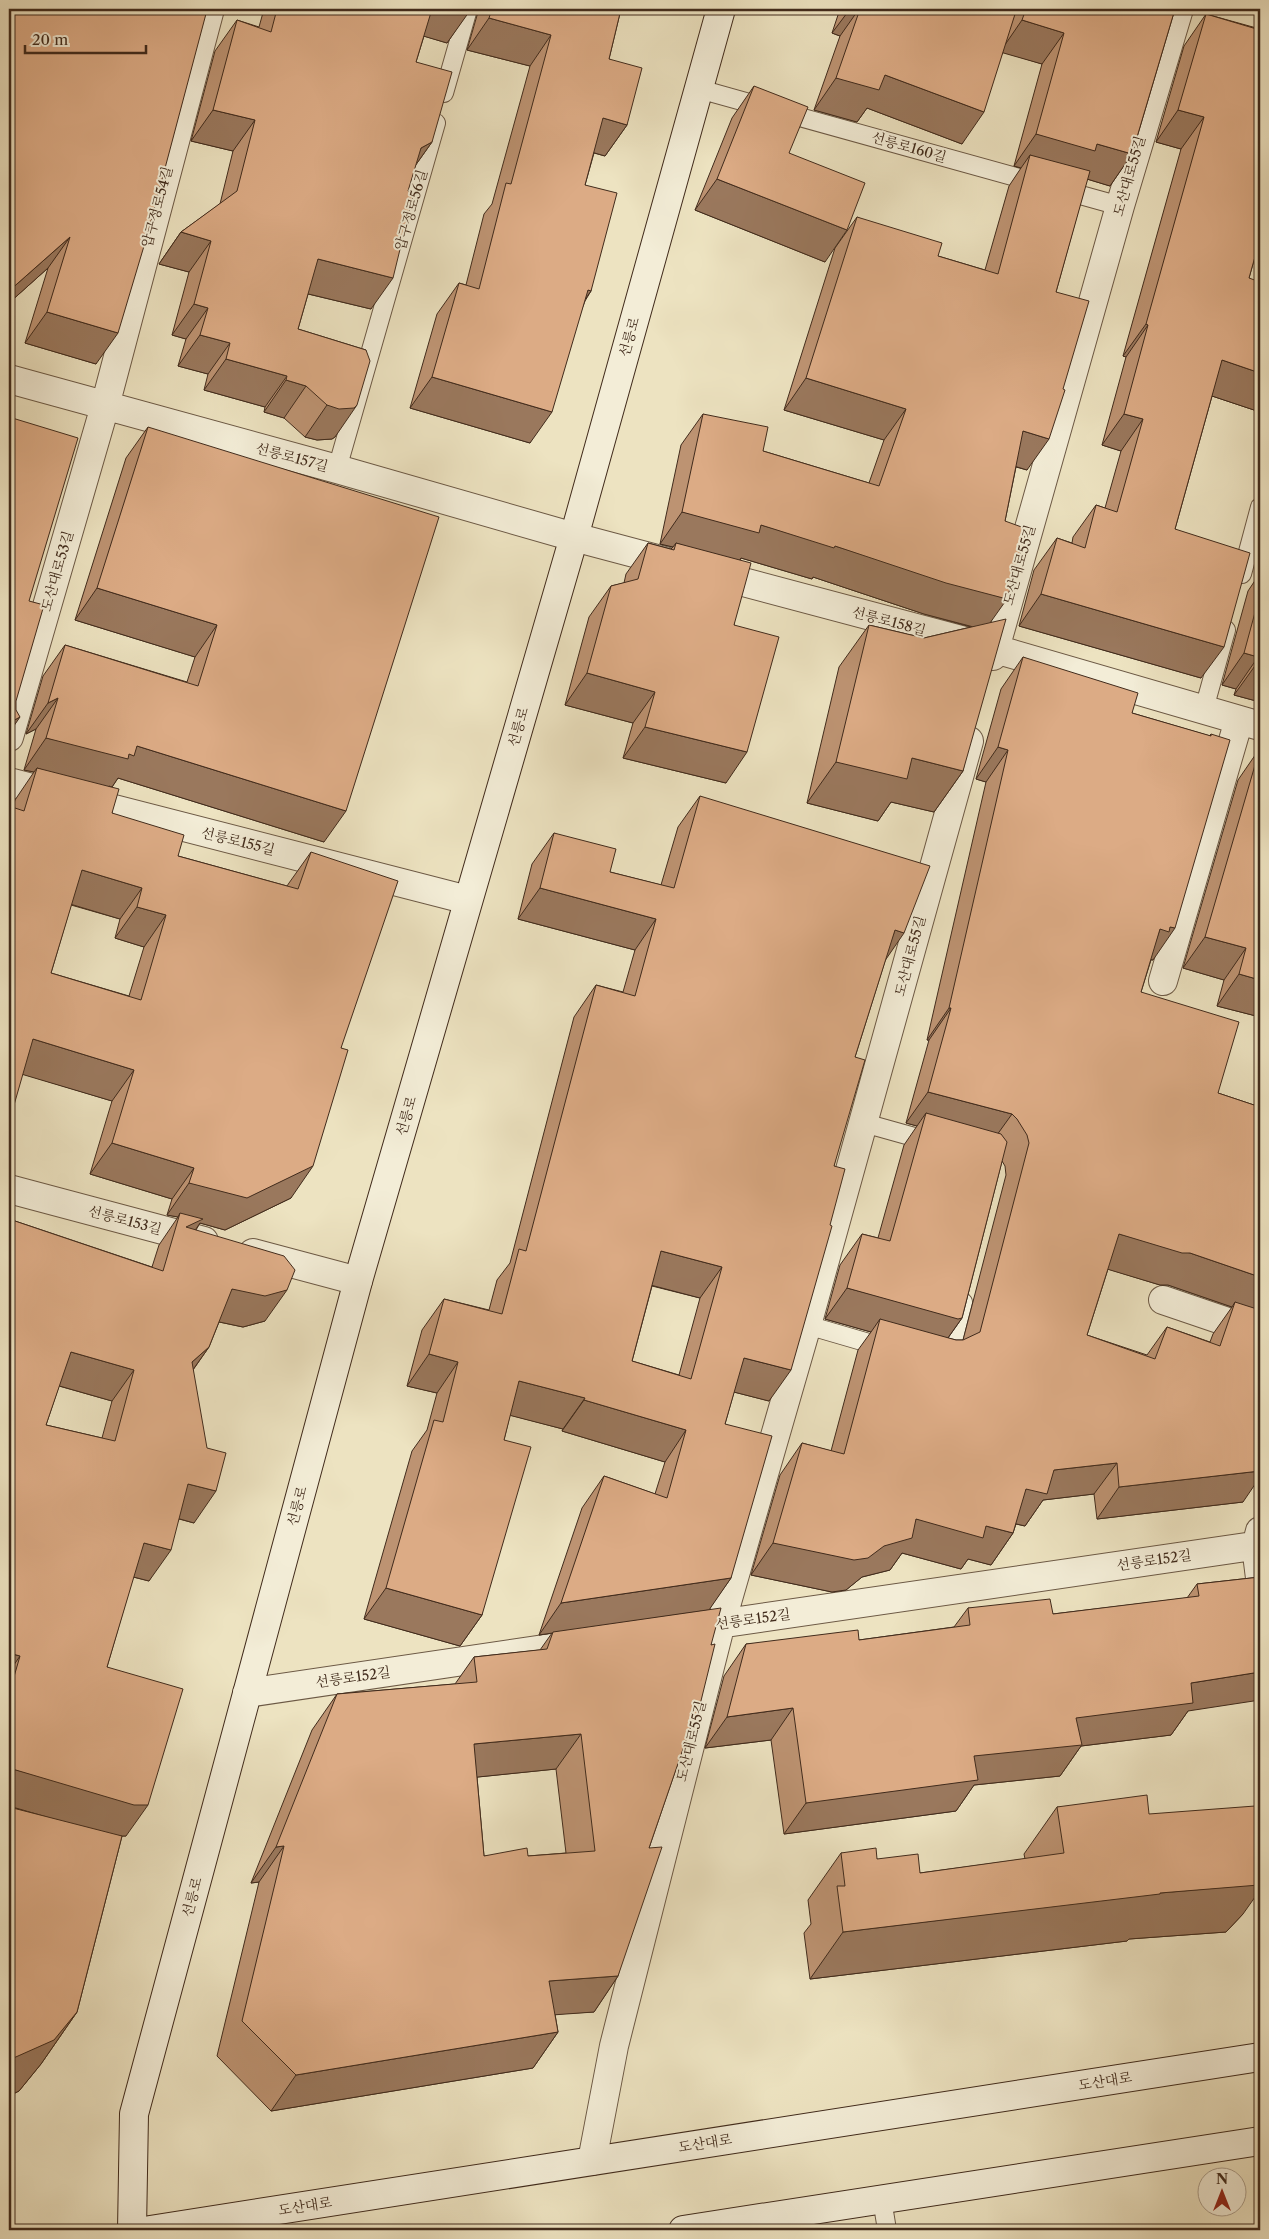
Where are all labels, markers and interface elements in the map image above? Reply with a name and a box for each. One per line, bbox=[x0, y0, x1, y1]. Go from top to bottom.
scale bar bbox=[25, 22, 146, 54]
text: 20 m bbox=[32, 30, 68, 49]
street label: 선릉로160길 bbox=[869, 128, 949, 166]
street label: 도산대로55길 bbox=[1109, 134, 1149, 218]
street label: 압구정로54길 bbox=[138, 164, 176, 250]
street label: 압구정로56길 bbox=[391, 167, 431, 253]
street label: 선릉로 bbox=[615, 315, 643, 359]
street label: 선릉로157길 bbox=[254, 439, 330, 475]
street label: 도산대로55길 bbox=[999, 523, 1039, 607]
street label: 도산대로53길 bbox=[37, 529, 77, 613]
street label: 선릉로158길 bbox=[850, 602, 928, 640]
street label: 선릉로 bbox=[504, 705, 532, 749]
street label: 선릉로155길 bbox=[199, 823, 277, 859]
street label: 도산대로55길 bbox=[891, 914, 929, 998]
street label: 선릉로 bbox=[392, 1094, 420, 1138]
street label: 선릉로153길 bbox=[86, 1202, 164, 1238]
street label: 선릉로 bbox=[283, 1484, 311, 1528]
street label: 선릉로152길 bbox=[1115, 1546, 1193, 1574]
street label: 선릉로152길 bbox=[714, 1605, 792, 1633]
street label: 선릉로152길 bbox=[314, 1663, 392, 1691]
street label: 도산대로55길 bbox=[672, 1699, 710, 1783]
street label: 선릉로 bbox=[178, 1875, 206, 1919]
street label: 도산대로 bbox=[1077, 2068, 1134, 2094]
street label: 도산대로 bbox=[677, 2130, 734, 2156]
north arrow bbox=[1196, 2166, 1246, 2216]
text: N bbox=[1216, 2170, 1228, 2188]
street label: 도산대로 bbox=[277, 2193, 334, 2219]

